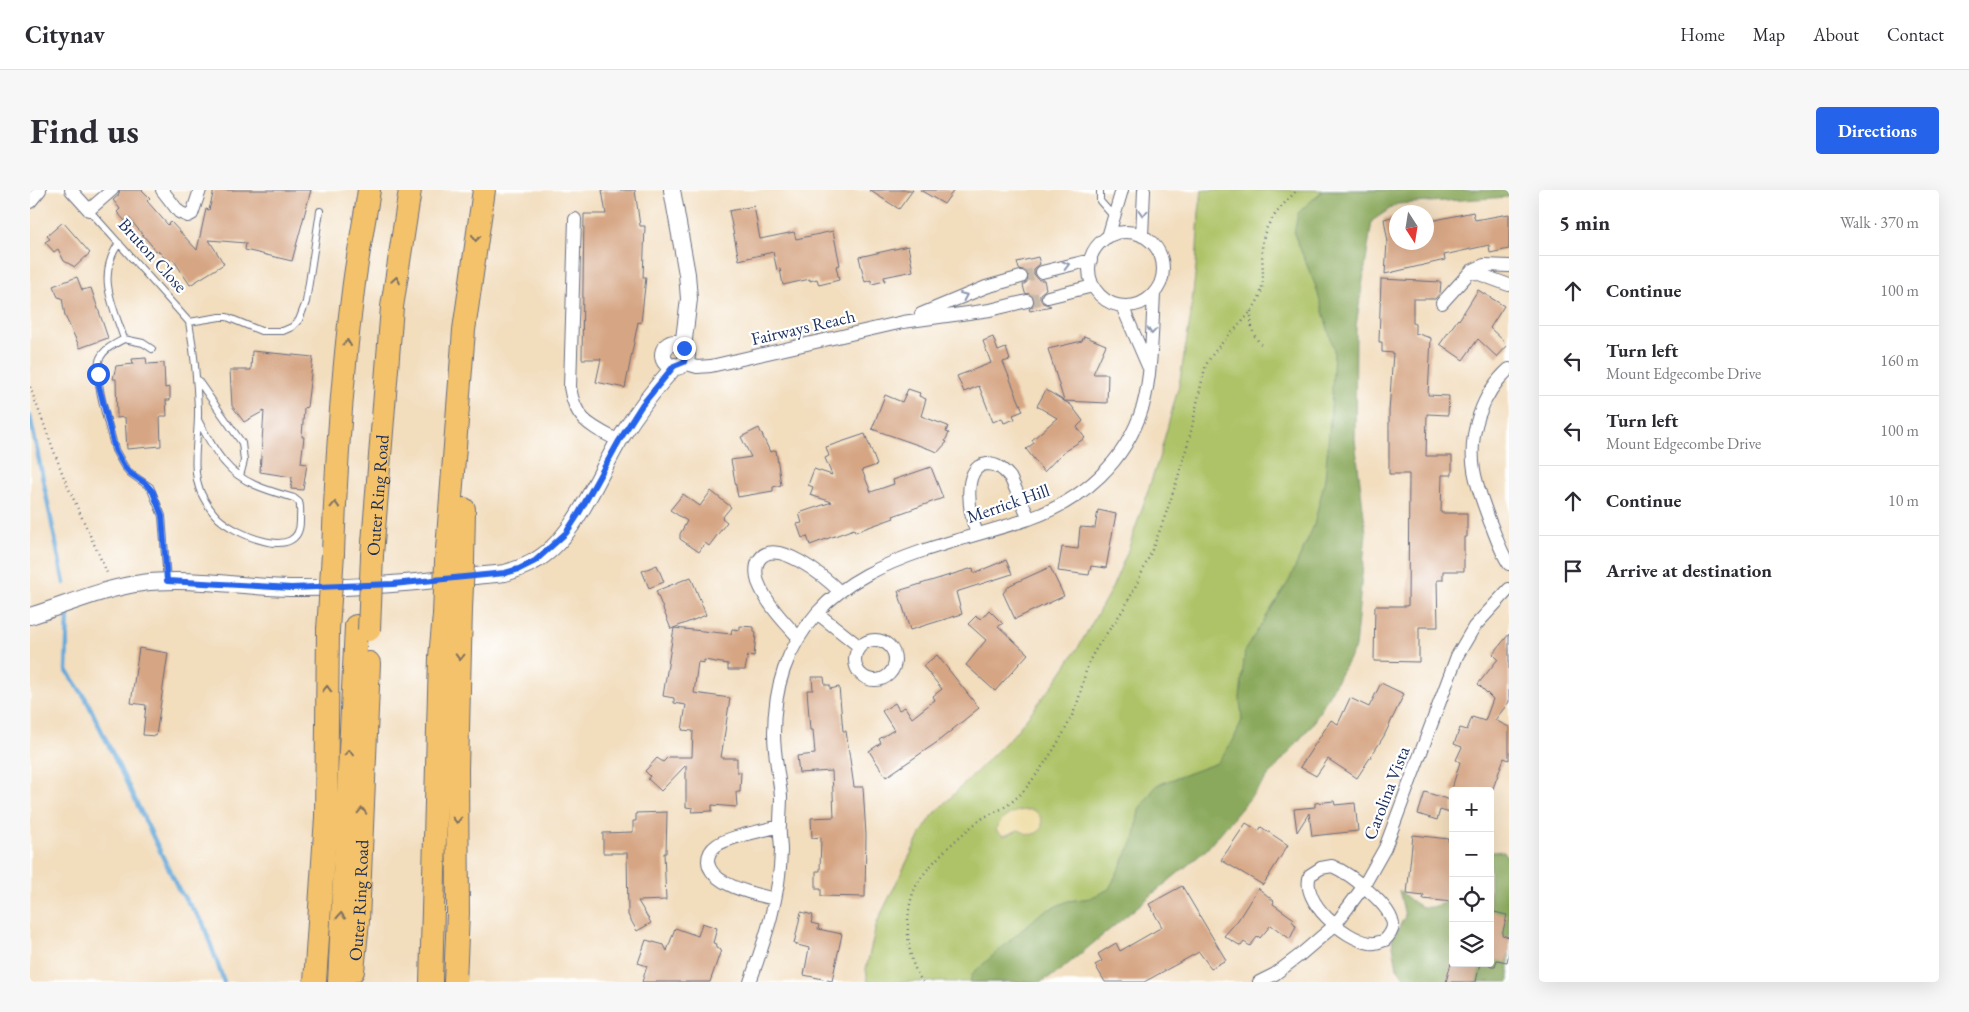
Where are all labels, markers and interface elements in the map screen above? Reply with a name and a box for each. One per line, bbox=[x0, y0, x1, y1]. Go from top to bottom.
text: Citynav bbox=[25, 19, 105, 50]
text: Home bbox=[1680, 23, 1725, 46]
text: Map bbox=[1753, 23, 1785, 46]
text: About bbox=[1813, 23, 1859, 46]
text: Contact bbox=[1887, 23, 1944, 46]
button: Directions bbox=[1816, 107, 1939, 154]
text: Find us bbox=[30, 108, 139, 153]
north arrow bbox=[1389, 205, 1434, 250]
one-way arrow bbox=[1138, 209, 1149, 217]
text: 5 min bbox=[1559, 209, 1610, 236]
text: Walk · 370 m bbox=[1840, 212, 1919, 233]
street label: Bruton Close bbox=[113, 213, 193, 297]
one-way arrow bbox=[472, 234, 482, 242]
one-way arrow bbox=[1062, 260, 1071, 271]
one-way arrow bbox=[391, 275, 401, 284]
icon: ahead bbox=[1559, 277, 1587, 305]
text: Continue bbox=[1606, 278, 1681, 303]
text: 100 m bbox=[1880, 280, 1919, 301]
one-way arrow bbox=[959, 292, 968, 303]
street label: Fairways Reach bbox=[749, 304, 857, 350]
one-way arrow bbox=[1147, 327, 1158, 335]
route end bbox=[673, 337, 696, 360]
one-way arrow bbox=[342, 338, 353, 346]
text: Turn left bbox=[1606, 338, 1678, 363]
icon: left bbox=[1559, 347, 1587, 375]
text: 160 m bbox=[1880, 350, 1919, 371]
route start bbox=[87, 363, 110, 386]
text: Mount Edgecombe Drive bbox=[1606, 363, 1761, 384]
text: Turn left bbox=[1606, 408, 1678, 433]
icon: left bbox=[1559, 417, 1587, 445]
text: 100 m bbox=[1880, 420, 1919, 441]
street label: Outer Ring Road bbox=[360, 433, 393, 557]
text: Mount Edgecombe Drive bbox=[1606, 433, 1761, 454]
street label: Merrick Hill bbox=[963, 478, 1053, 528]
icon: ahead bbox=[1559, 487, 1587, 515]
text: Continue bbox=[1606, 488, 1681, 513]
text: 10 m bbox=[1888, 490, 1919, 511]
one-way arrow bbox=[329, 500, 340, 508]
icon: arrive bbox=[1559, 557, 1587, 585]
text: Arrive at destination bbox=[1606, 558, 1772, 583]
one-way arrow bbox=[455, 654, 465, 662]
one-way arrow bbox=[322, 684, 333, 692]
street label: Carolina Vista bbox=[1358, 742, 1415, 843]
one-way arrow bbox=[344, 749, 354, 757]
map controls bbox=[1449, 787, 1494, 967]
button: + bbox=[1449, 787, 1494, 832]
one-way arrow bbox=[357, 807, 367, 814]
one-way arrow bbox=[452, 816, 462, 824]
button: − bbox=[1449, 832, 1494, 877]
street label: Outer Ring Road bbox=[343, 838, 373, 962]
button: locate bbox=[1449, 877, 1494, 922]
one-way arrow bbox=[336, 912, 347, 920]
button: layers bbox=[1449, 922, 1494, 967]

